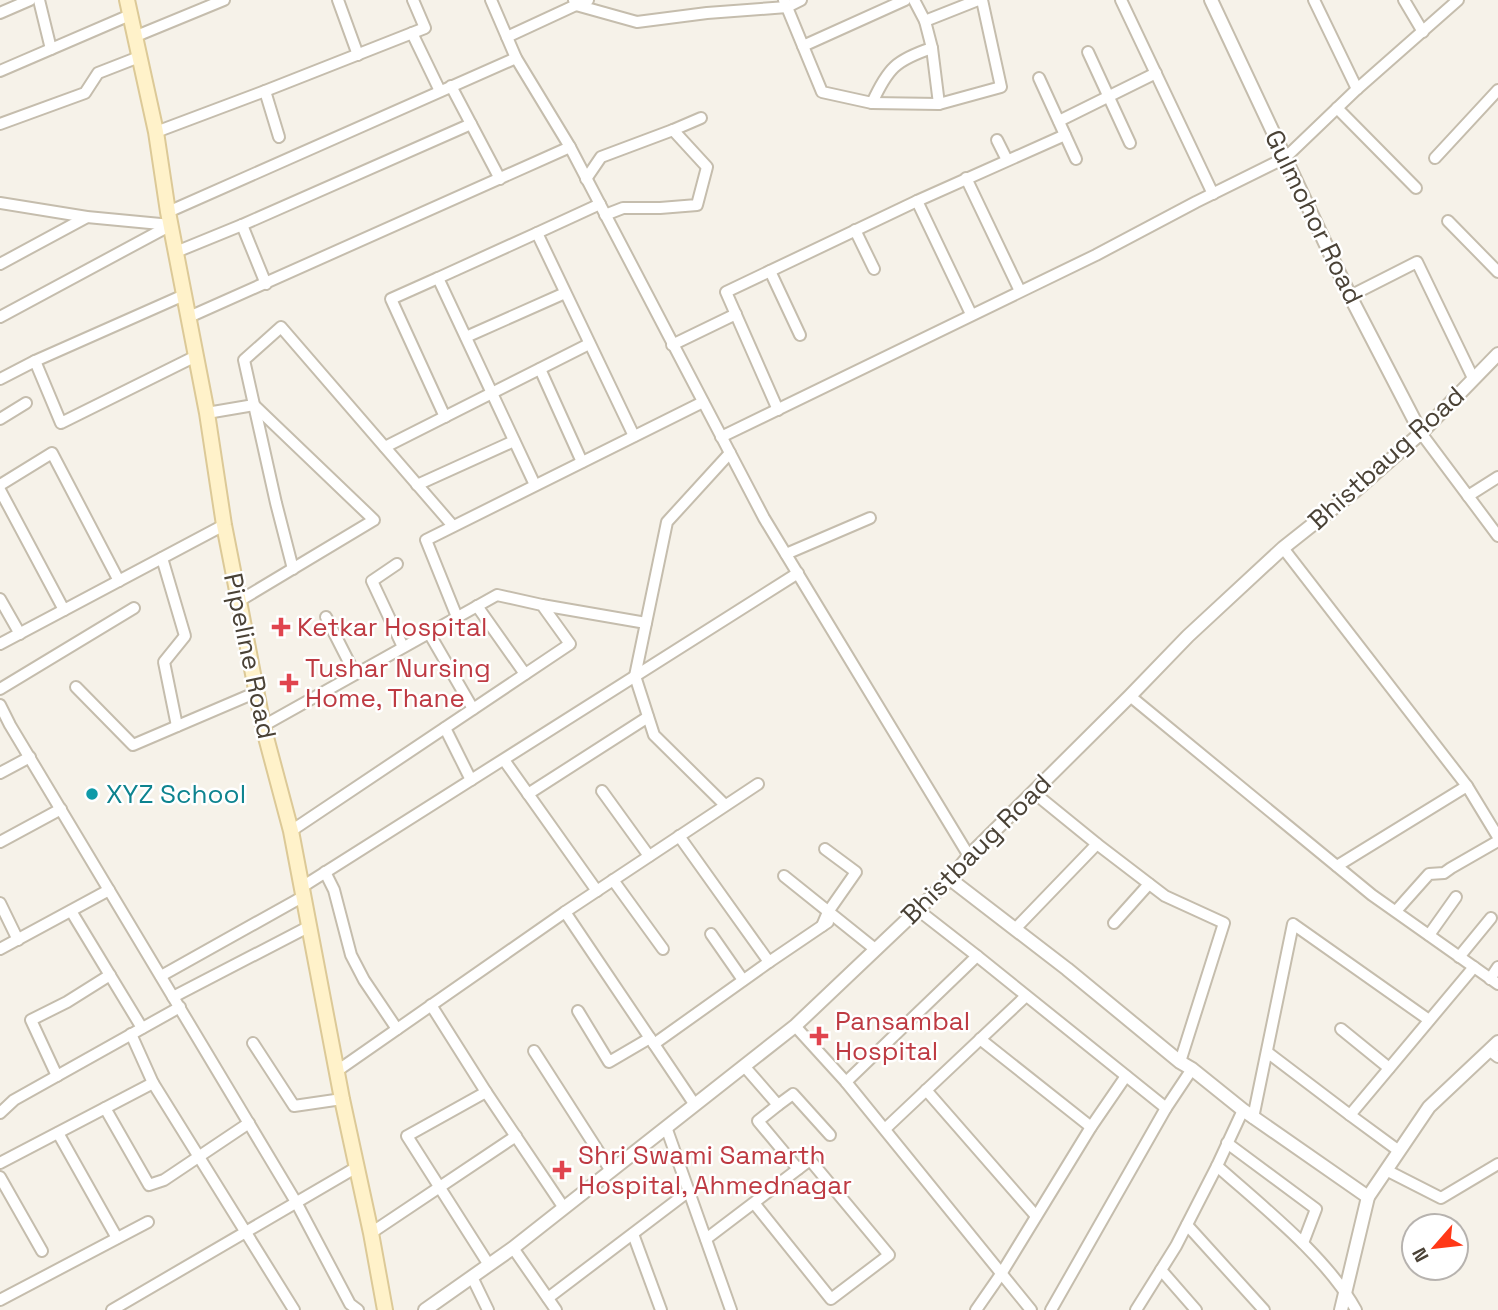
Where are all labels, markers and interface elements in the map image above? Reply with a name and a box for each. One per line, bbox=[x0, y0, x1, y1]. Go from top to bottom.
street label: Gulmohor Road bbox=[1257, 124, 1371, 310]
street label: Bhistbaug Road bbox=[1301, 379, 1471, 537]
street label: Pipeline Road bbox=[216, 570, 284, 742]
place label: Ketkar Hospital bbox=[297, 610, 487, 644]
marker: Ketkar Hospital bbox=[271, 617, 291, 637]
place label: Tushar Nursing Home, Thane bbox=[305, 651, 491, 715]
marker: Tushar Nursing Home, Thane bbox=[279, 673, 299, 693]
street label: Bhistbaug Road bbox=[894, 767, 1058, 931]
place label: XYZ School bbox=[106, 777, 246, 811]
marker: XYZ School bbox=[84, 786, 100, 802]
place label: Pansambal Hospital bbox=[835, 1004, 970, 1068]
marker: Pansambal Hospital bbox=[809, 1026, 829, 1046]
place label: Shri Swami Samarth Hospital, Ahmednagar bbox=[578, 1138, 852, 1202]
marker: Shri Swami Samarth Hospital, Ahmednagar bbox=[552, 1160, 572, 1180]
north arrow bbox=[1400, 1212, 1470, 1282]
text: N bbox=[1406, 1243, 1434, 1266]

